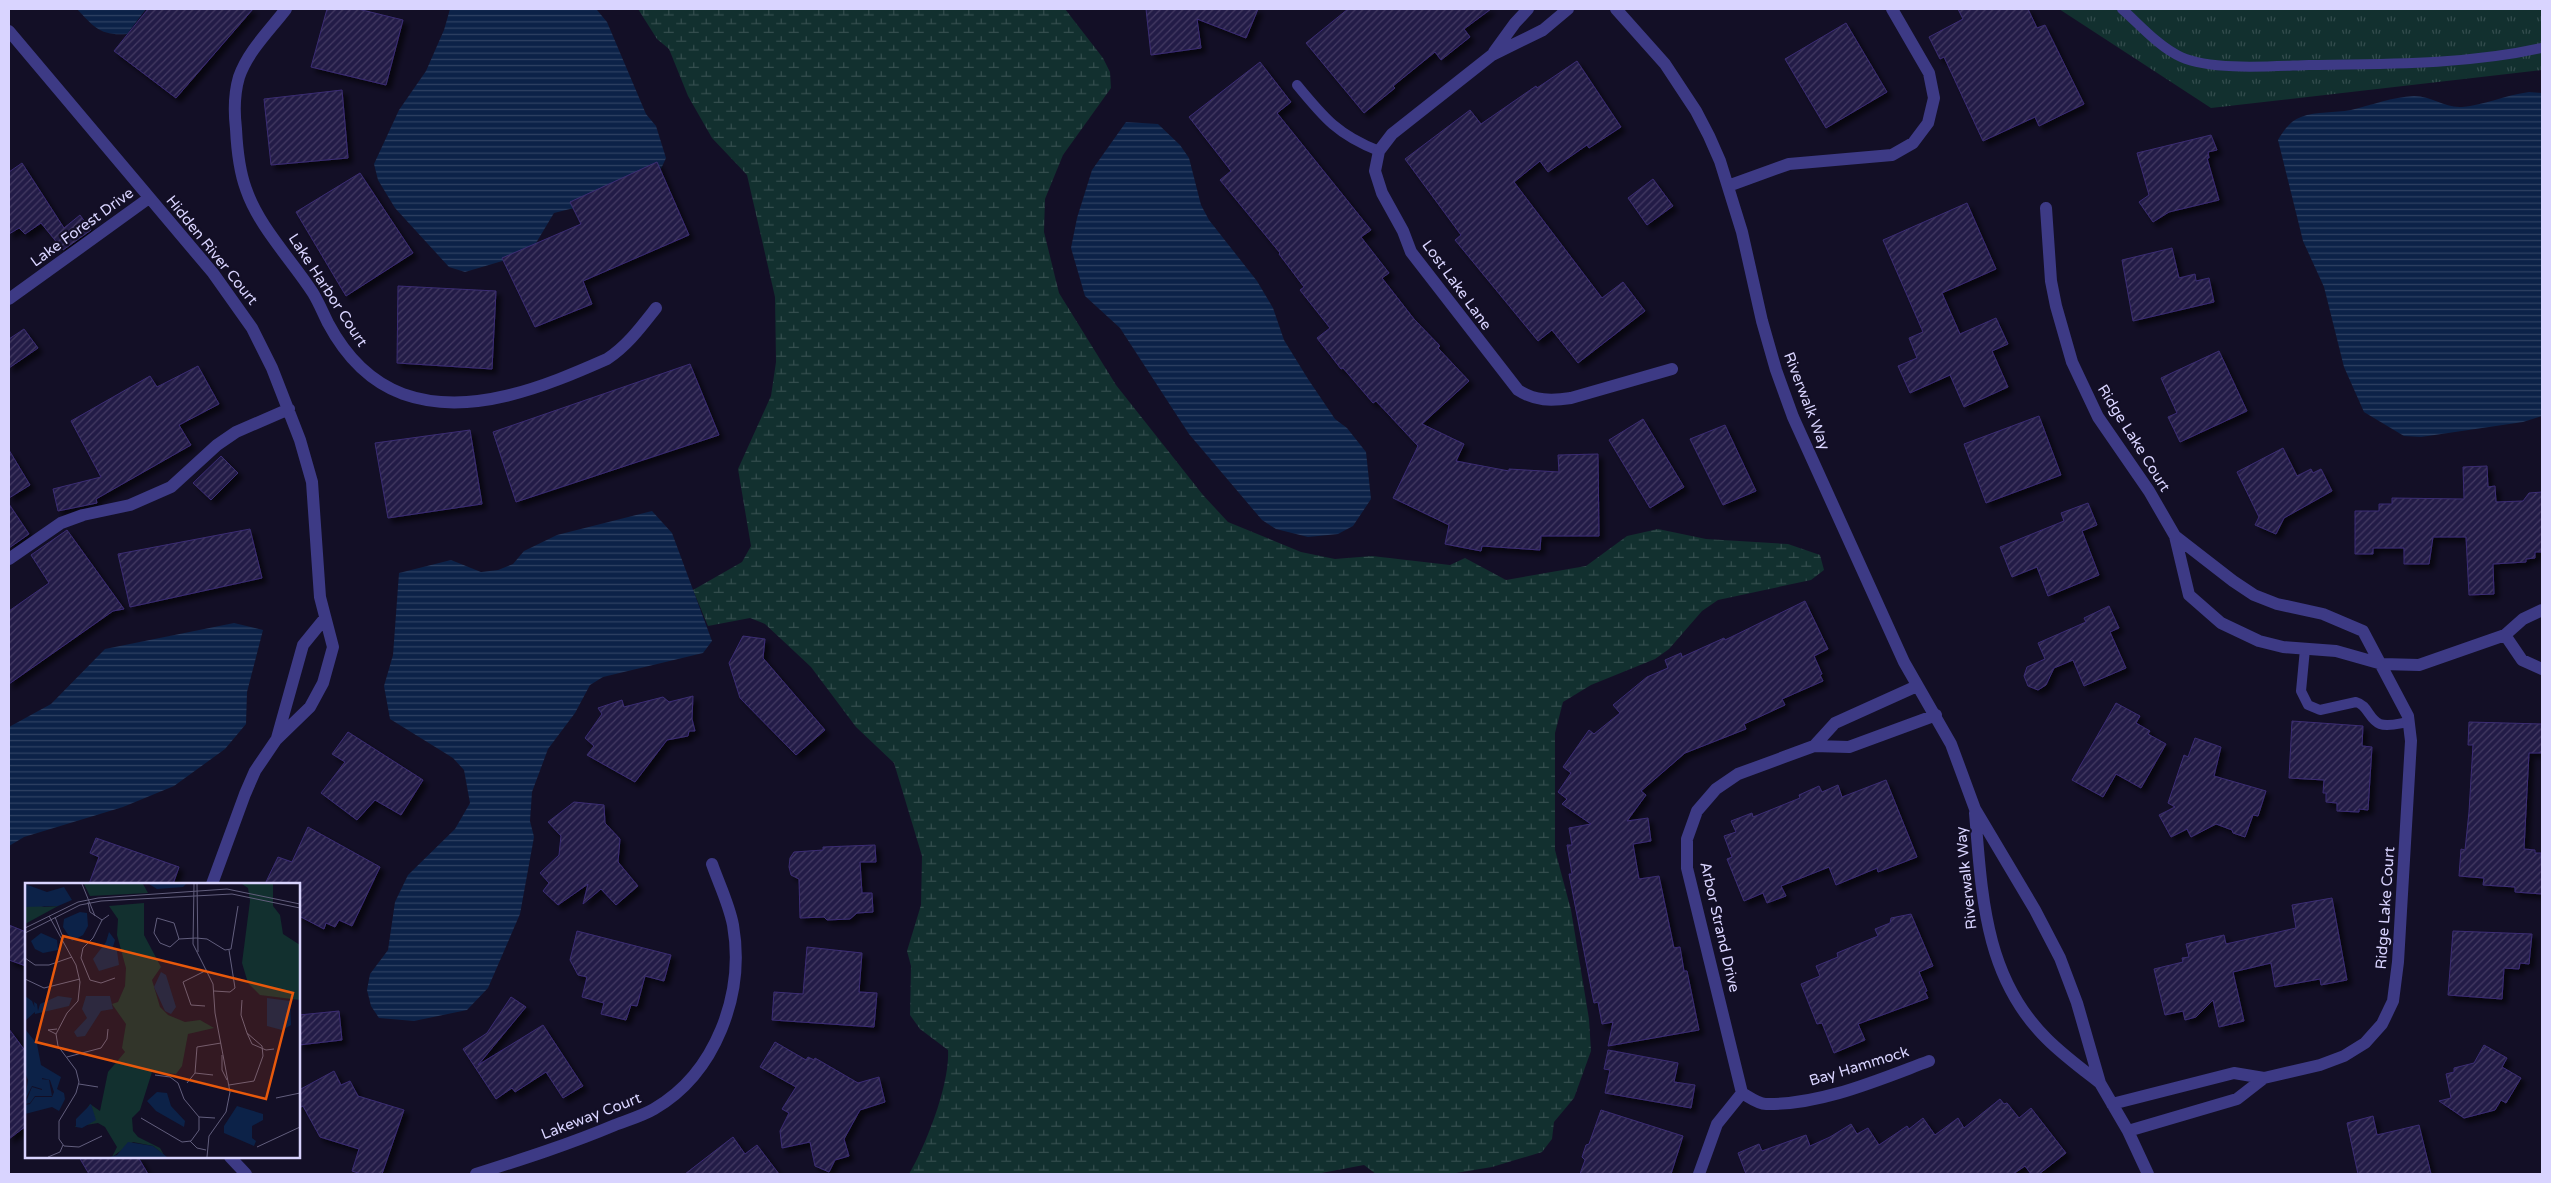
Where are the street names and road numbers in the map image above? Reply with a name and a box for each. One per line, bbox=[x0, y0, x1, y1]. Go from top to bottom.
street label: Lake Forest Drive bbox=[27, 184, 137, 270]
street label: Hidden River Court bbox=[162, 192, 262, 309]
street label: Lake Harbor Court bbox=[285, 230, 371, 350]
street label: Lost Lake Lane bbox=[1418, 237, 1496, 333]
street label: Riverwalk Way bbox=[1780, 349, 1834, 453]
street label: Ridge Lake Court bbox=[2094, 381, 2174, 495]
street label: Riverwalk Way bbox=[1952, 826, 1980, 930]
street label: Ridge Lake Court bbox=[2372, 846, 2398, 970]
street label: Arbor Strand Drive bbox=[1696, 860, 1744, 994]
street label: Bay Hammock bbox=[1807, 1042, 1911, 1090]
street label: Lakeway Court bbox=[539, 1089, 644, 1143]

